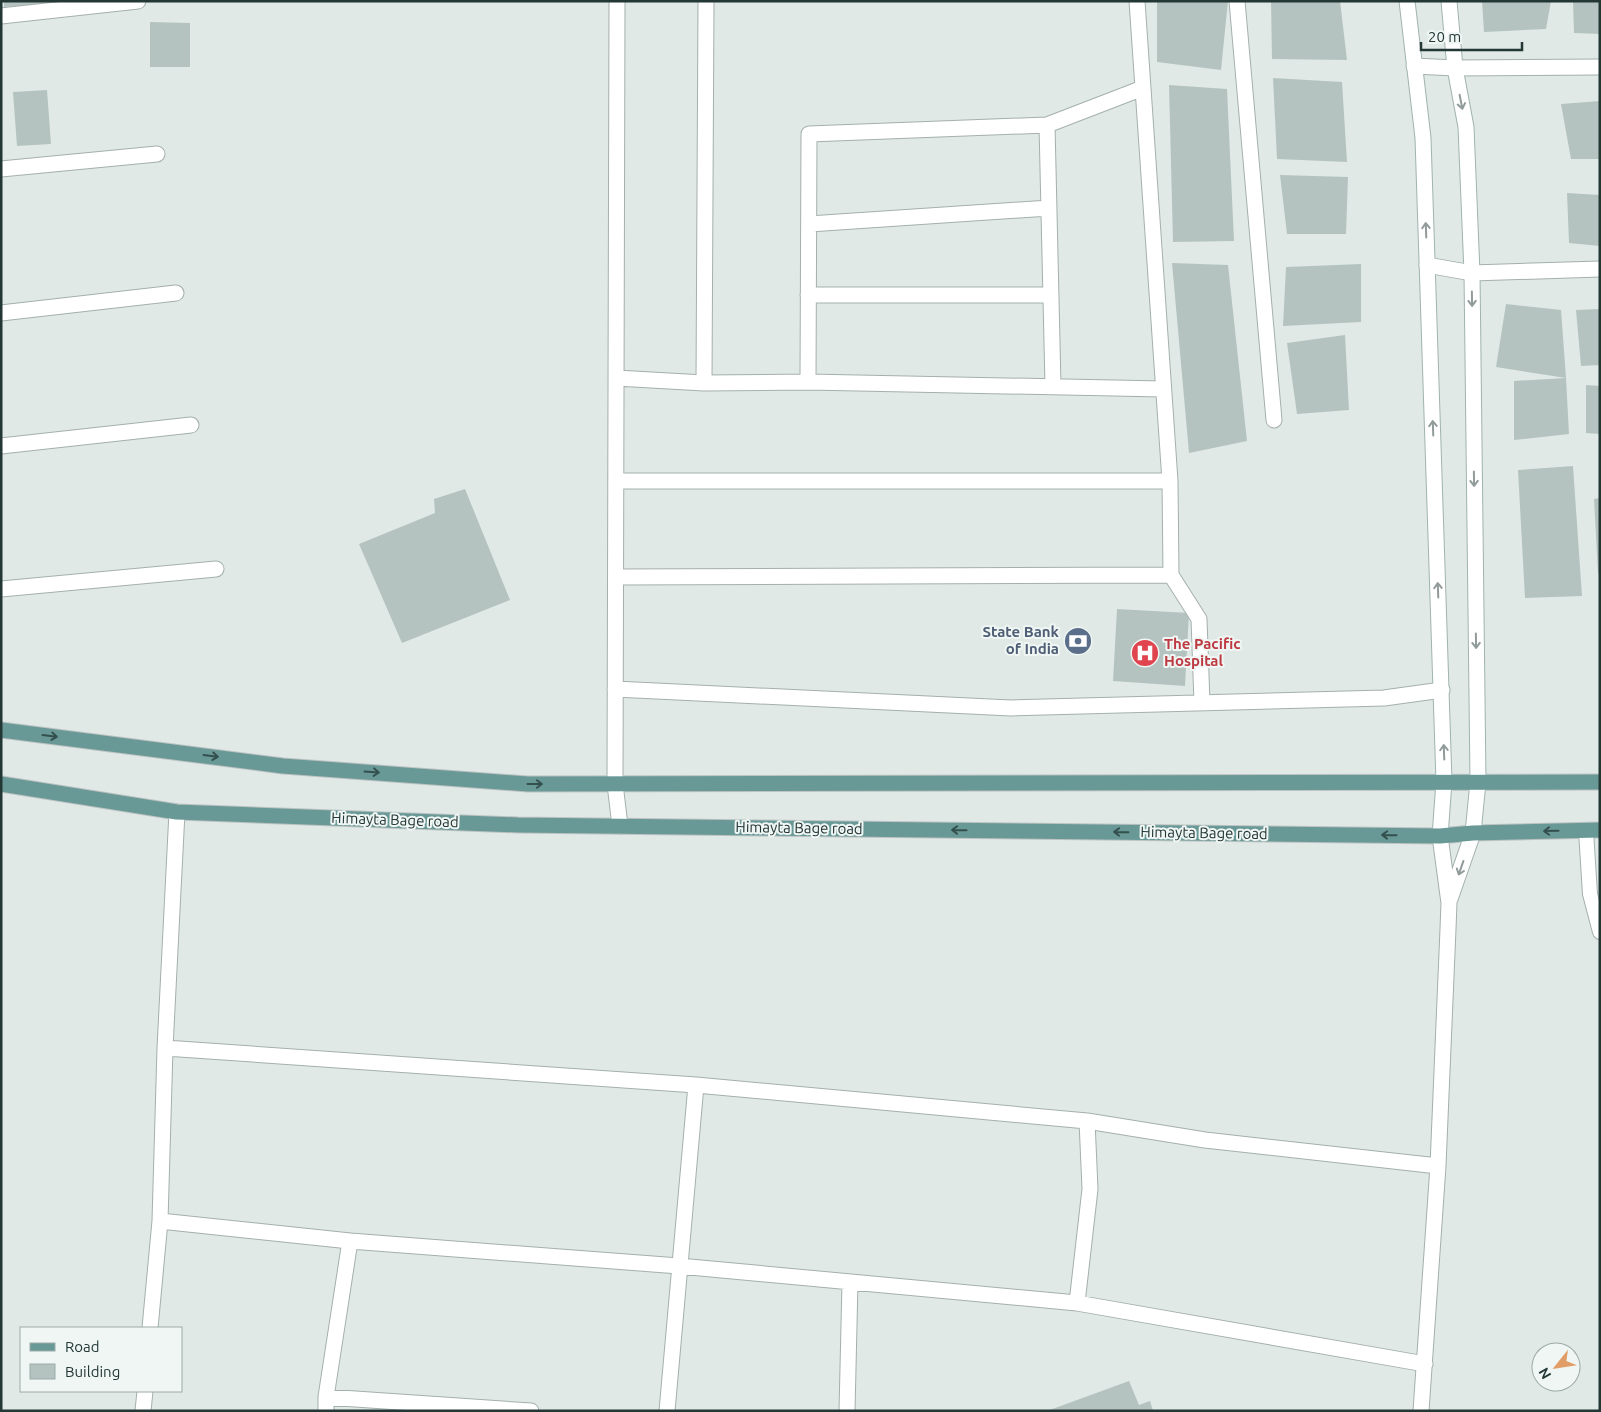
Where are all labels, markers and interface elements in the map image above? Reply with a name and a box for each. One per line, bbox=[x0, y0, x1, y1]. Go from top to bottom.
scale bar bbox=[1421, 20, 1522, 52]
text: 20 m bbox=[1428, 28, 1461, 45]
one-way arrow bbox=[1457, 93, 1467, 109]
one-way arrow bbox=[1422, 222, 1431, 238]
one-way arrow bbox=[1467, 290, 1477, 306]
one-way arrow bbox=[1428, 420, 1437, 436]
one-way arrow bbox=[1469, 470, 1479, 486]
one-way arrow bbox=[1433, 582, 1443, 598]
place label: State Bank of India bbox=[982, 623, 1060, 657]
bank icon: State Bank of India bbox=[1063, 626, 1093, 656]
one-way arrow bbox=[1471, 632, 1481, 649]
place label: The Pacific Hospital bbox=[1164, 635, 1241, 669]
hospital icon: The Pacific Hospital bbox=[1130, 638, 1160, 668]
one-way arrow bbox=[41, 731, 57, 741]
one-way arrow bbox=[1439, 745, 1448, 761]
one-way arrow bbox=[203, 751, 219, 761]
one-way arrow bbox=[364, 768, 380, 777]
one-way arrow bbox=[526, 779, 542, 789]
street label: Himayta Bage road bbox=[331, 809, 459, 830]
street label: Himayta Bage road bbox=[735, 818, 863, 837]
street label: Himayta Bage road bbox=[1140, 823, 1268, 842]
one-way arrow bbox=[951, 825, 967, 835]
one-way arrow bbox=[1113, 827, 1130, 837]
one-way arrow bbox=[1543, 827, 1559, 836]
one-way arrow bbox=[1381, 830, 1397, 840]
one-way arrow bbox=[1456, 860, 1465, 875]
legend bbox=[20, 1327, 182, 1392]
text: Road bbox=[65, 1338, 100, 1355]
north arrow bbox=[1531, 1342, 1581, 1392]
text: Building bbox=[65, 1363, 120, 1380]
text: N bbox=[1535, 1365, 1554, 1382]

